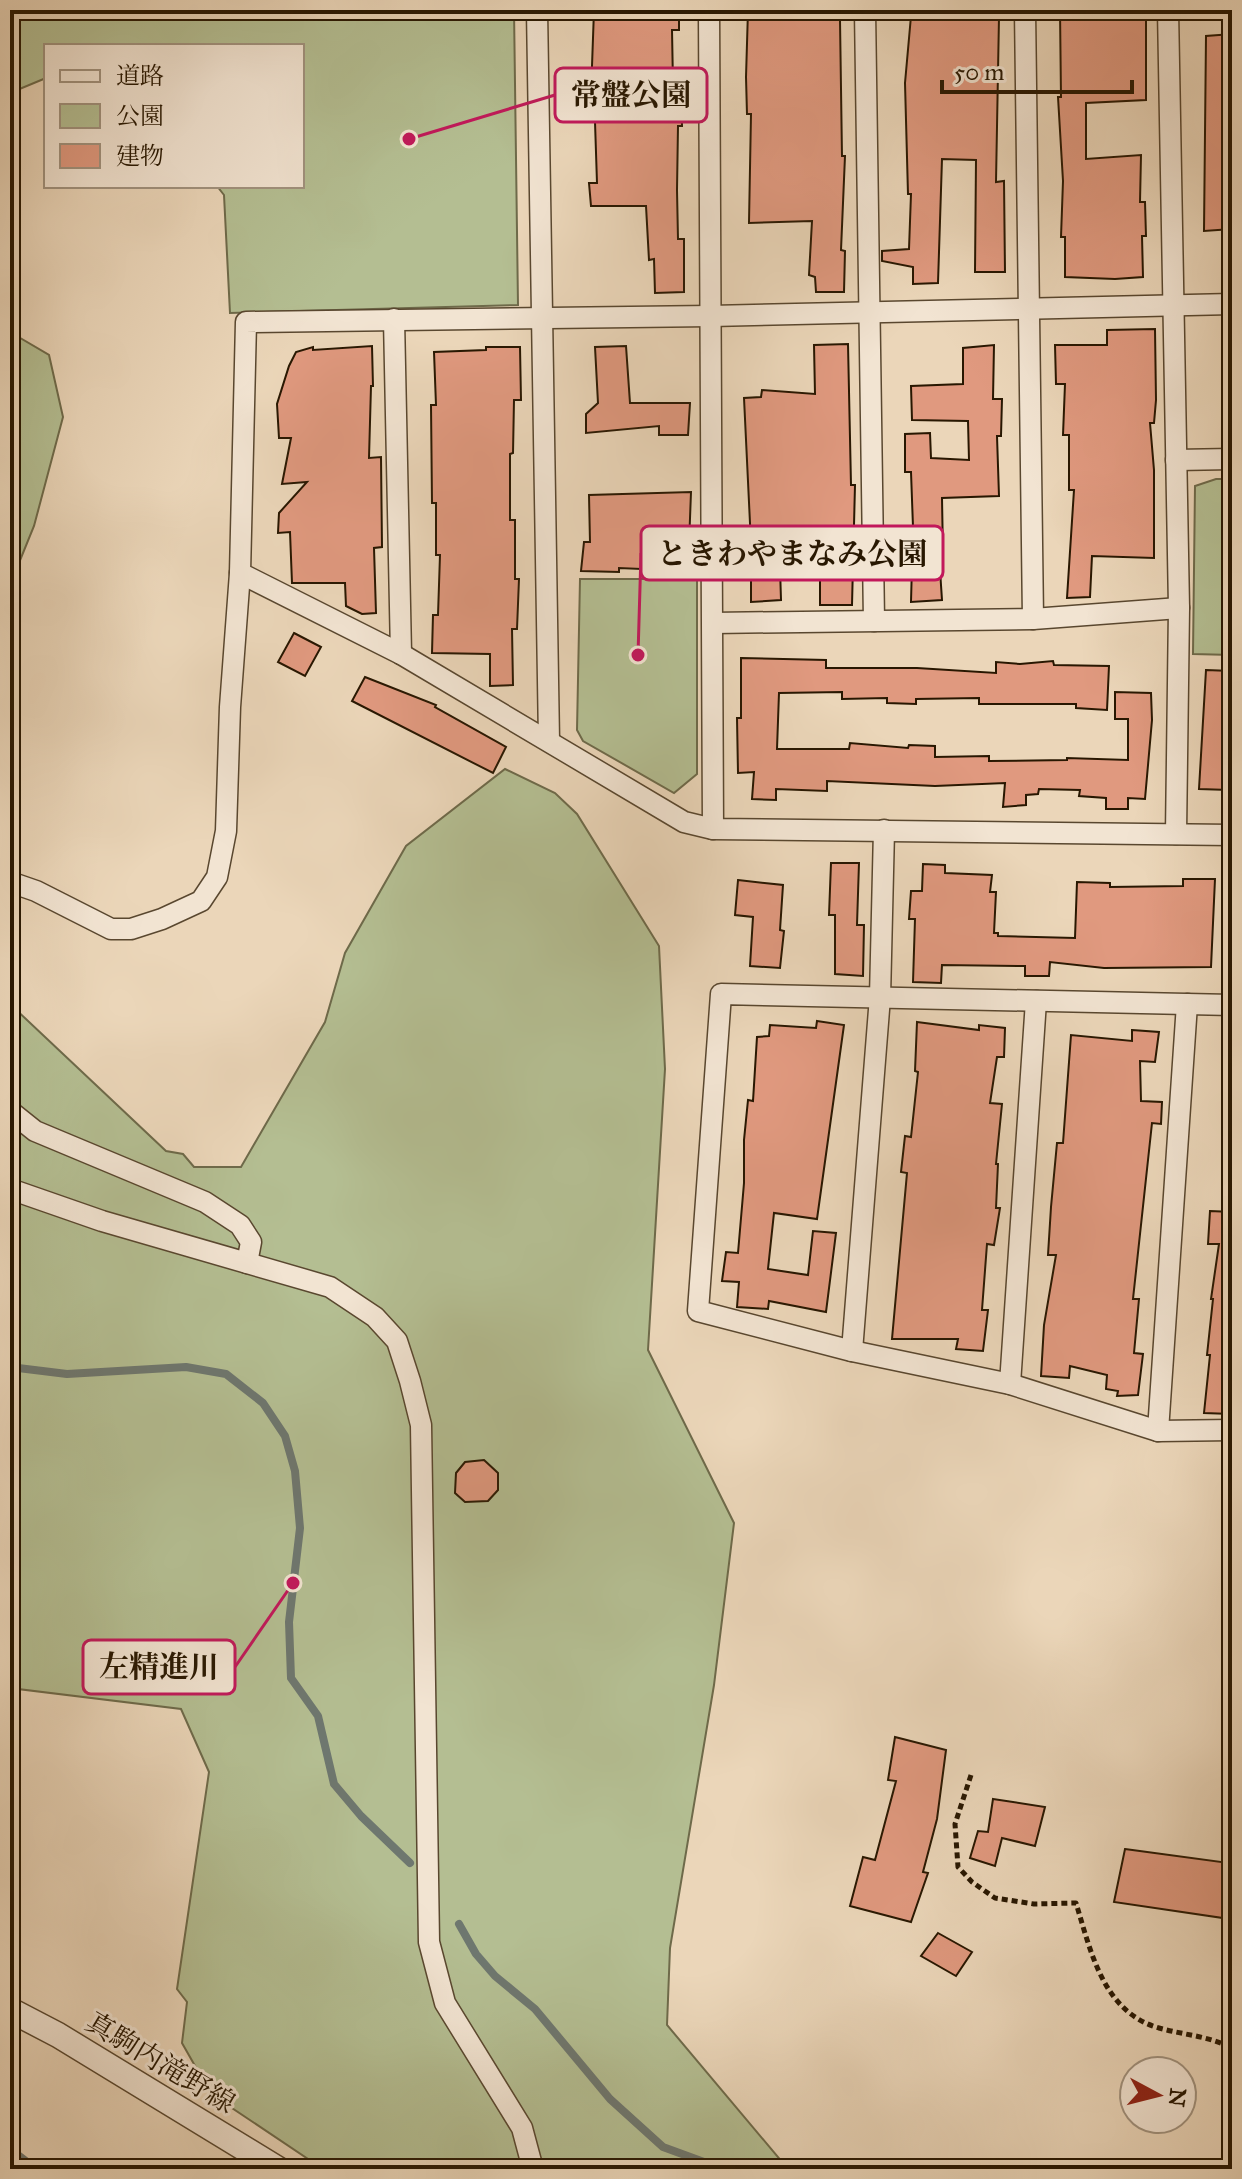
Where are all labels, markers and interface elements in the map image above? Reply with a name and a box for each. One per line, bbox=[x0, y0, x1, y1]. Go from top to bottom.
legend bbox=[44, 44, 304, 188]
scale bar bbox=[942, 44, 1132, 94]
text: 50 m bbox=[954, 57, 1004, 87]
text: 道路 bbox=[116, 61, 164, 91]
callout: 常盤公園 bbox=[555, 68, 707, 122]
text: 常盤公園 bbox=[571, 77, 691, 113]
text: 公園 bbox=[116, 101, 164, 131]
text: 建物 bbox=[116, 141, 164, 171]
callout: ときわやまなみ公園 bbox=[641, 526, 943, 580]
text: ときわやまなみ公園 bbox=[657, 536, 927, 572]
callout: 左精進川 bbox=[83, 1640, 235, 1694]
text: 左精進川 bbox=[99, 1649, 219, 1685]
street label: 真駒内滝野線 bbox=[80, 2004, 242, 2121]
north arrow bbox=[1118, 2055, 1198, 2135]
text: N bbox=[1163, 2086, 1192, 2109]

